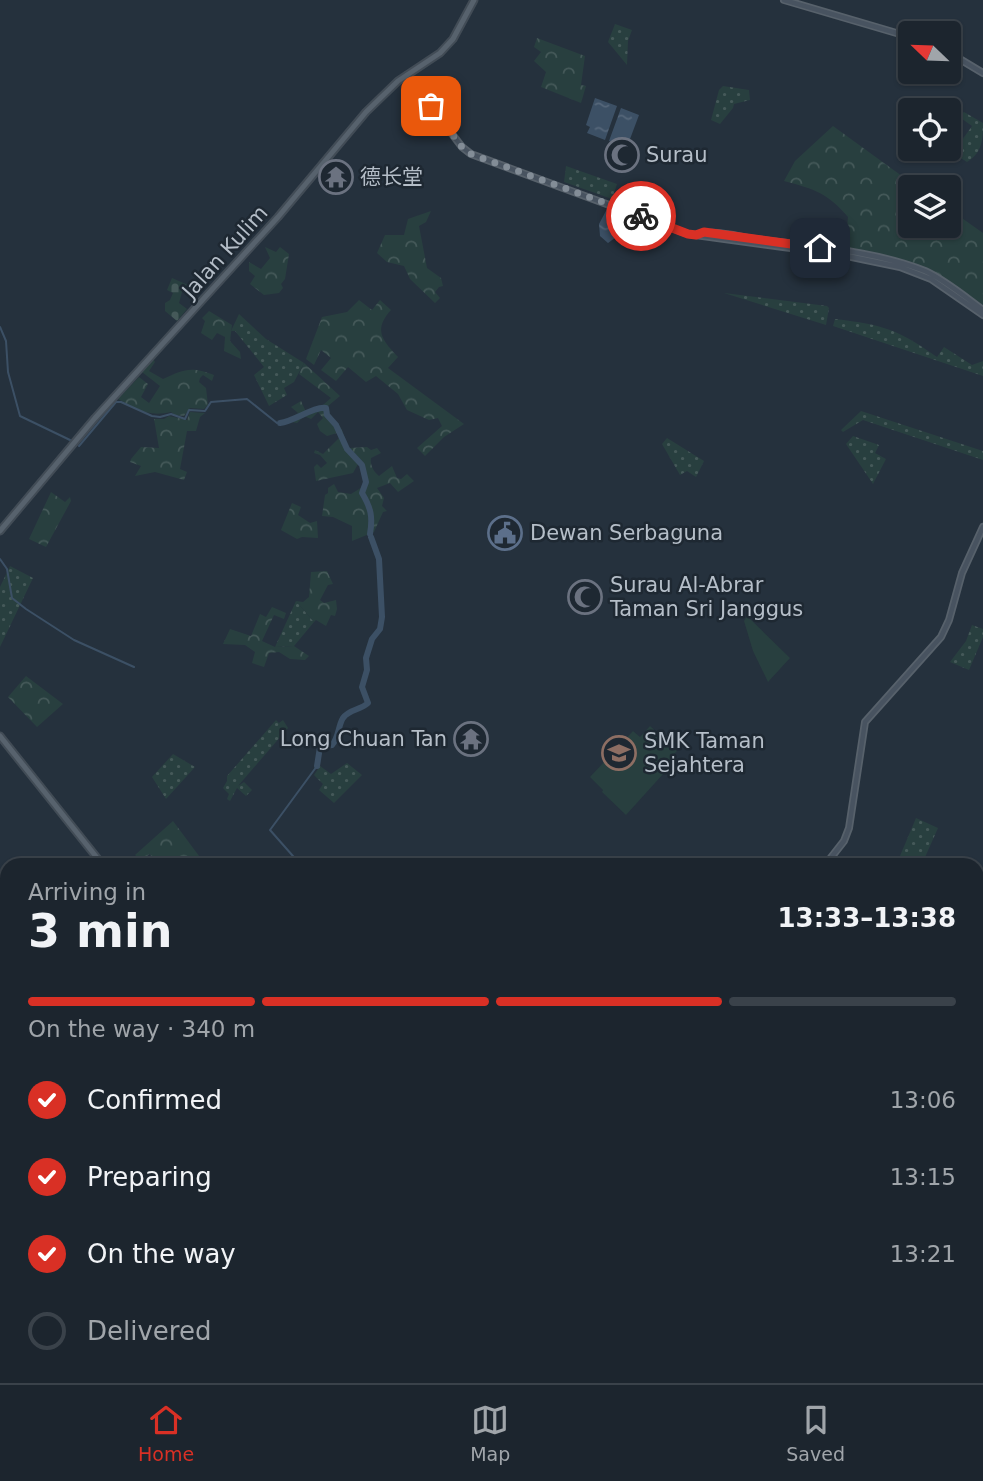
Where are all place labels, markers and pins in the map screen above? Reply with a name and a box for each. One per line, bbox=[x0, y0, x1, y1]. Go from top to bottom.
pin bbox=[401, 76, 461, 136]
mosque icon: Surau bbox=[603, 136, 641, 174]
place label: Surau bbox=[646, 143, 707, 167]
temple icon: 德长堂 bbox=[317, 158, 355, 196]
place label: 德长堂 bbox=[360, 165, 423, 189]
pin bbox=[790, 218, 850, 278]
public building icon: Dewan Serbaguna bbox=[486, 514, 524, 552]
place label: Dewan Serbaguna bbox=[530, 521, 723, 545]
place label: Surau Al-Abrar Taman Sri Janggus bbox=[609, 573, 803, 621]
mosque icon: Surau Al-Abrar Taman Sri Janggus bbox=[566, 578, 604, 616]
temple icon: Long Chuan Tan bbox=[452, 720, 490, 758]
place label: Long Chuan Tan bbox=[280, 727, 447, 751]
place label: SMK Taman Sejahtera bbox=[644, 729, 765, 777]
school or university icon: SMK Taman Sejahtera bbox=[600, 734, 638, 772]

